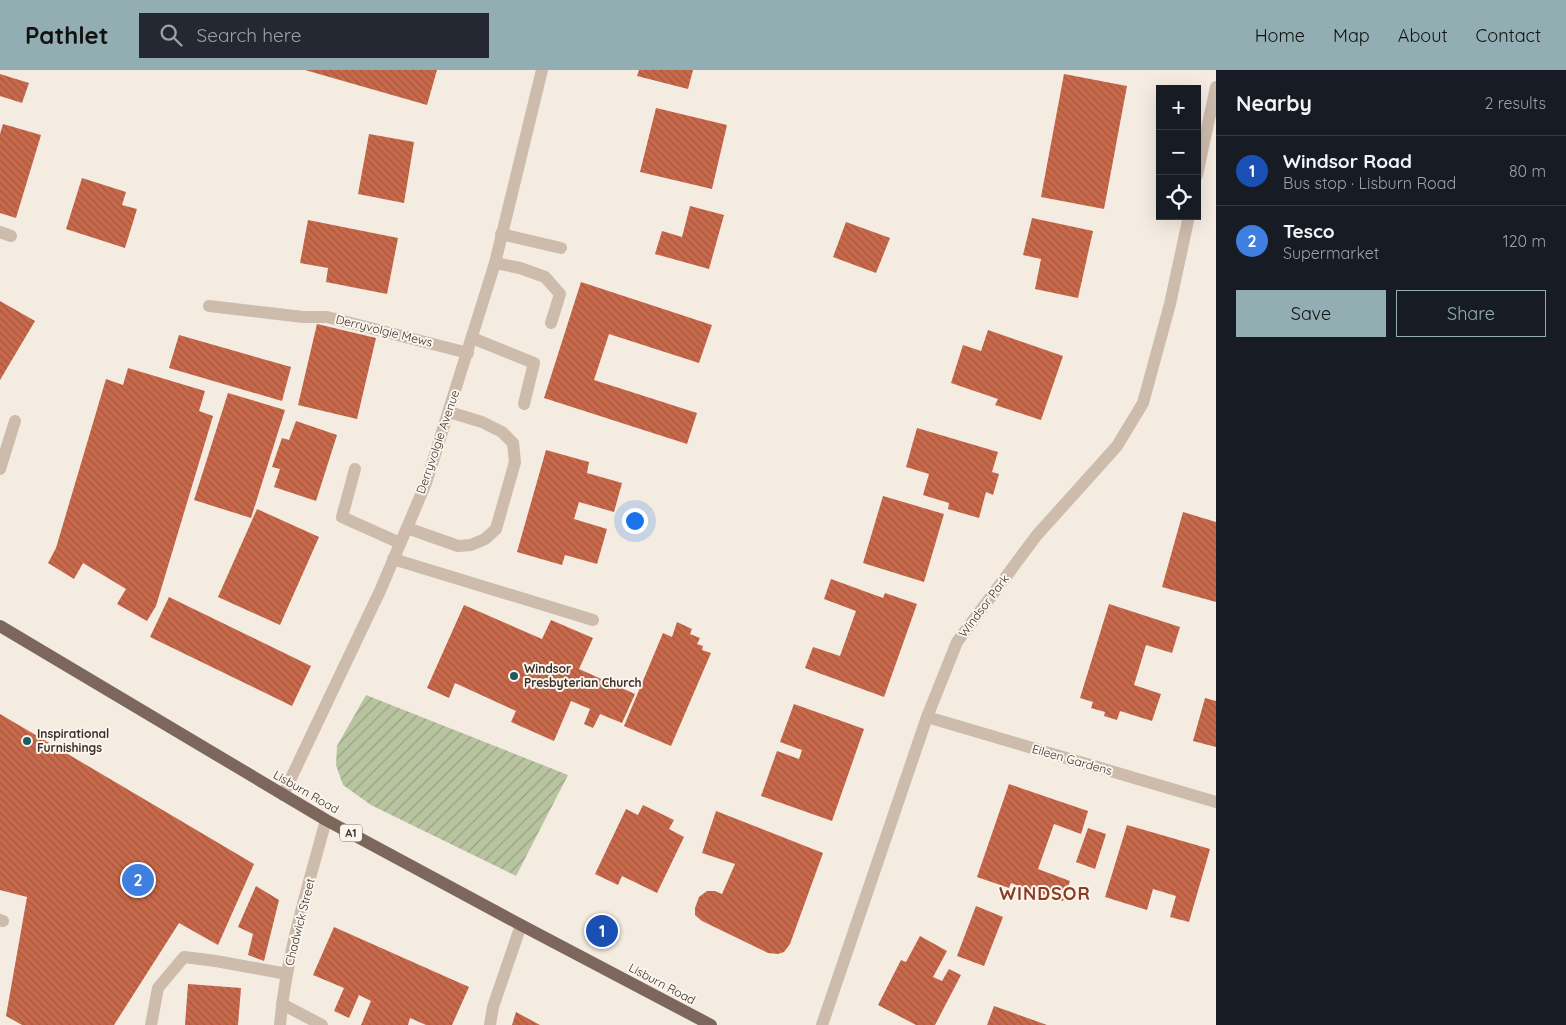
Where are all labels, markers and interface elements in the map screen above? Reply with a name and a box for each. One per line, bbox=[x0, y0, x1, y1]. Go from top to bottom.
search box bbox=[139, 13, 489, 58]
text: Pathlet bbox=[25, 20, 109, 50]
icon: search bbox=[157, 21, 185, 49]
text: Search here bbox=[197, 23, 301, 47]
text: Home bbox=[1255, 24, 1305, 47]
text: Map bbox=[1333, 24, 1370, 47]
text: About bbox=[1398, 24, 1448, 47]
text: Contact bbox=[1476, 24, 1541, 47]
map controls bbox=[1156, 85, 1201, 220]
button: + bbox=[1156, 85, 1201, 130]
text: Nearby bbox=[1236, 90, 1312, 116]
text: 2 results bbox=[1484, 93, 1546, 113]
button: − bbox=[1156, 130, 1201, 175]
text: Windsor Road bbox=[1283, 149, 1412, 173]
text: 1 bbox=[1249, 161, 1255, 181]
text: 80 m bbox=[1509, 161, 1546, 181]
text: Bus stop · Lisburn Road bbox=[1283, 173, 1456, 193]
button: locate bbox=[1156, 175, 1201, 220]
text: Tesco bbox=[1283, 219, 1335, 243]
text: 2 bbox=[1247, 231, 1257, 251]
text: 120 m bbox=[1503, 231, 1546, 251]
text: Supermarket bbox=[1283, 243, 1379, 263]
button: Save bbox=[1236, 290, 1386, 337]
button: Share bbox=[1396, 290, 1546, 337]
street label: Derryvolgie Mews bbox=[334, 311, 434, 350]
street label: Derryvolgie Avenue bbox=[413, 388, 462, 496]
your location bbox=[622, 508, 648, 534]
street label: Windsor Park bbox=[955, 571, 1012, 640]
place label: Windsor Presbyterian Church bbox=[524, 661, 641, 690]
marker: Windsor Presbyterian Church bbox=[508, 670, 520, 682]
place label: Inspirational Furnishings bbox=[37, 726, 109, 755]
marker: Inspirational Furnishings bbox=[21, 735, 33, 747]
street label: Eileen Gardens bbox=[1030, 741, 1114, 778]
street label: Lisburn Road bbox=[271, 767, 342, 816]
road number: A1 bbox=[340, 824, 362, 841]
pin: 2 bbox=[122, 861, 154, 899]
street label: Chadwick Street bbox=[281, 877, 318, 967]
district label: WINDSOR bbox=[999, 882, 1091, 905]
pin: 1 bbox=[586, 912, 618, 950]
street label: Lisburn Road bbox=[626, 960, 698, 1007]

